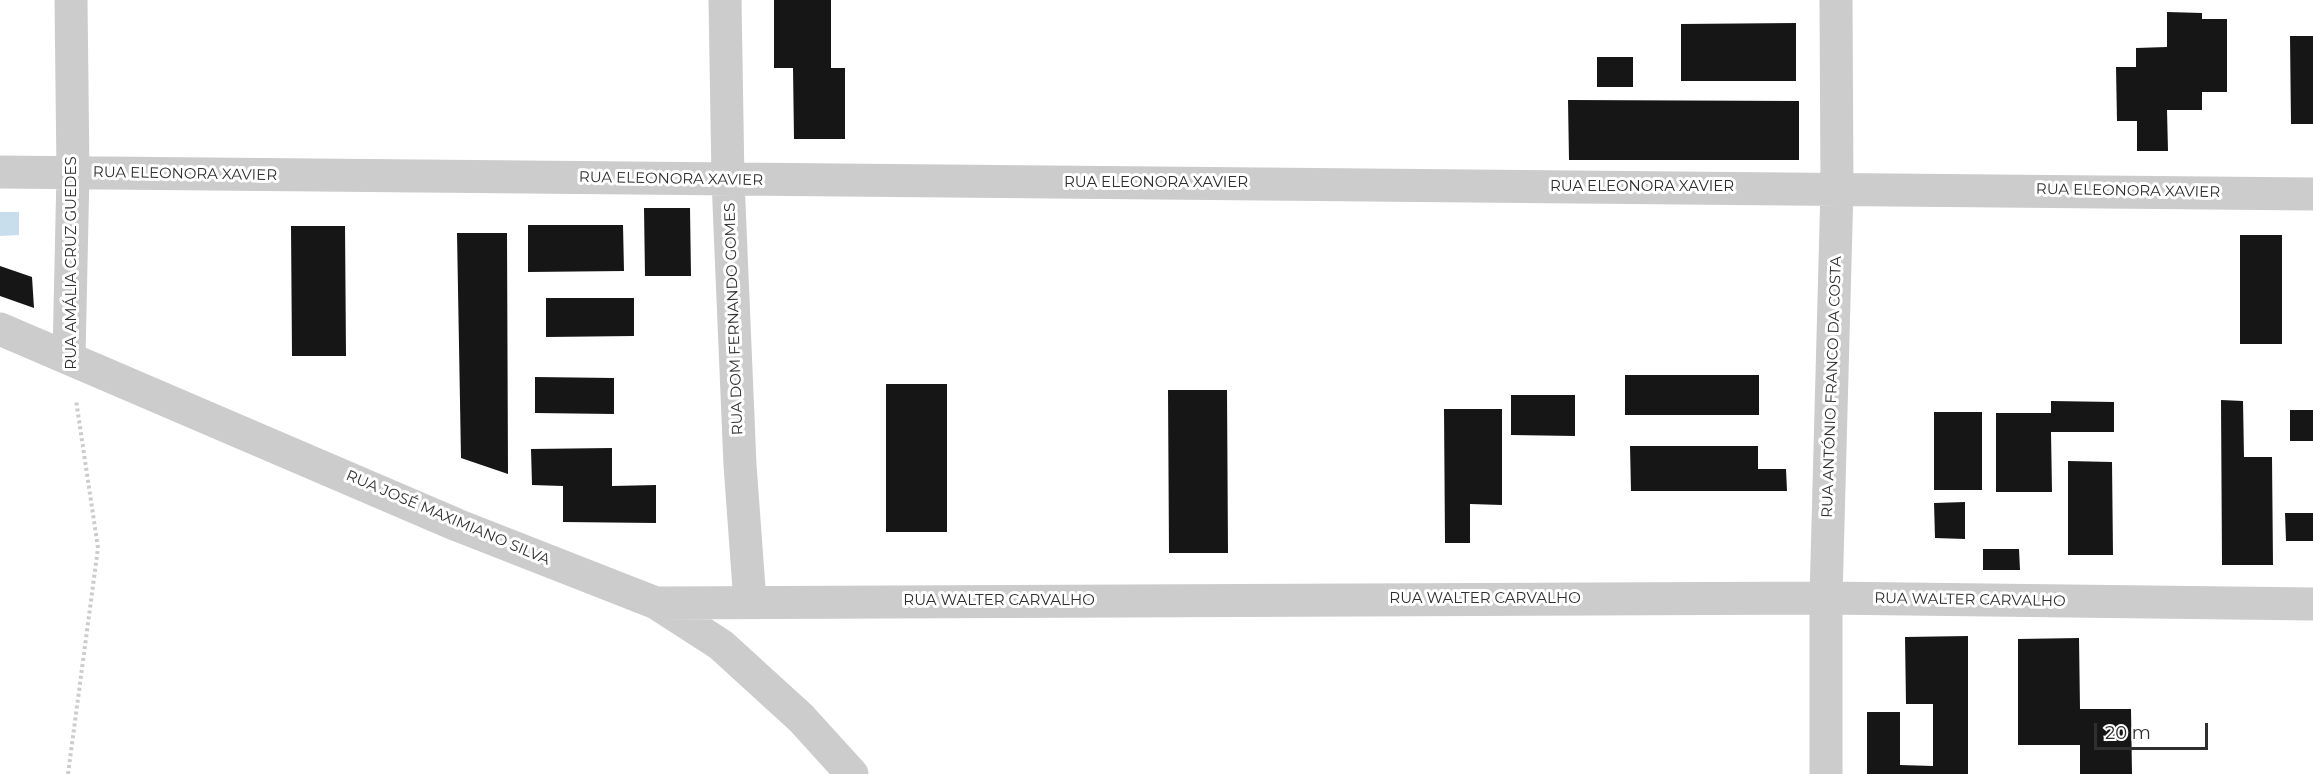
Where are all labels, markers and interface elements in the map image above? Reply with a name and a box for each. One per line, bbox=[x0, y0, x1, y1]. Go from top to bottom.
street label: RUA AMÁLIA CRUZ GUEDES bbox=[63, 156, 81, 370]
street label: RUA ELEONORA XAVIER bbox=[93, 163, 277, 185]
street label: RUA ELEONORA XAVIER bbox=[579, 168, 763, 190]
street label: RUA ELEONORA XAVIER bbox=[1064, 174, 1248, 192]
street label: RUA ELEONORA XAVIER bbox=[1550, 178, 1734, 196]
street label: RUA ELEONORA XAVIER bbox=[2036, 180, 2220, 202]
street label: RUA DOM FERNANDO GOMES bbox=[721, 202, 747, 436]
street label: RUA ANTÓNIO FRANCO DA COSTA bbox=[1818, 256, 1846, 518]
street label: RUA JOSÉ MAXIMIANO SILVA bbox=[343, 467, 553, 569]
street label: RUA WALTER CARVALHO bbox=[1874, 589, 2066, 611]
street label: RUA WALTER CARVALHO bbox=[1389, 590, 1581, 608]
street label: RUA WALTER CARVALHO bbox=[903, 592, 1095, 610]
scale bar bbox=[2097, 711, 2211, 749]
text: 20 m bbox=[2105, 722, 2151, 744]

